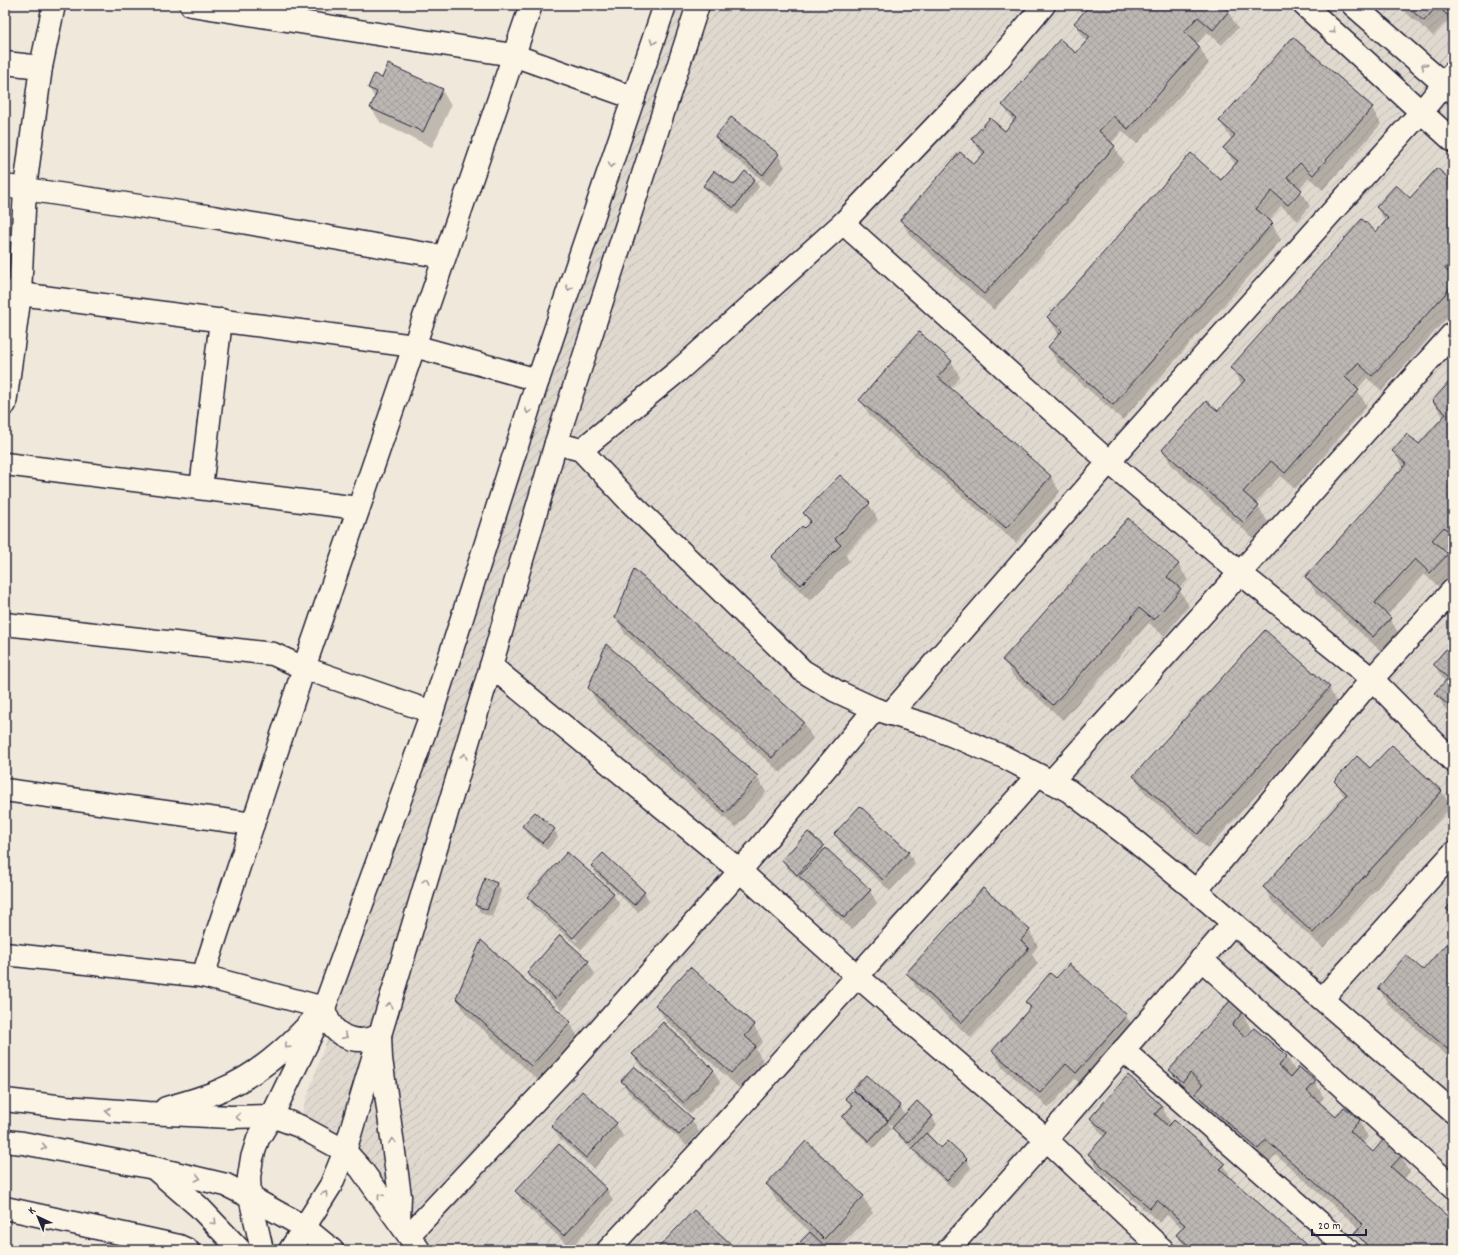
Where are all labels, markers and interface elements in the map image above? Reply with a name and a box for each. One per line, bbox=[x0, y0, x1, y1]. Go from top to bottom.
one-way arrow bbox=[1328, 27, 1335, 34]
one-way arrow bbox=[649, 38, 658, 45]
one-way arrow bbox=[1421, 64, 1428, 71]
one-way arrow bbox=[607, 161, 616, 168]
one-way arrow bbox=[565, 284, 574, 291]
one-way arrow bbox=[524, 408, 532, 415]
one-way arrow bbox=[459, 753, 468, 760]
one-way arrow bbox=[421, 877, 430, 884]
one-way arrow bbox=[384, 1002, 393, 1009]
one-way arrow bbox=[341, 1031, 348, 1039]
one-way arrow bbox=[284, 1042, 292, 1049]
one-way arrow bbox=[105, 1106, 111, 1115]
one-way arrow bbox=[235, 1113, 241, 1121]
one-way arrow bbox=[388, 1138, 397, 1144]
one-way arrow bbox=[40, 1142, 47, 1151]
one-way arrow bbox=[195, 1174, 201, 1182]
one-way arrow bbox=[321, 1191, 328, 1198]
one-way arrow bbox=[378, 1193, 385, 1200]
north arrow bbox=[18, 1197, 58, 1237]
text: K bbox=[25, 1204, 40, 1219]
scale bar bbox=[1312, 1211, 1366, 1237]
one-way arrow bbox=[209, 1217, 217, 1225]
text: 20 m bbox=[1318, 1218, 1341, 1235]

